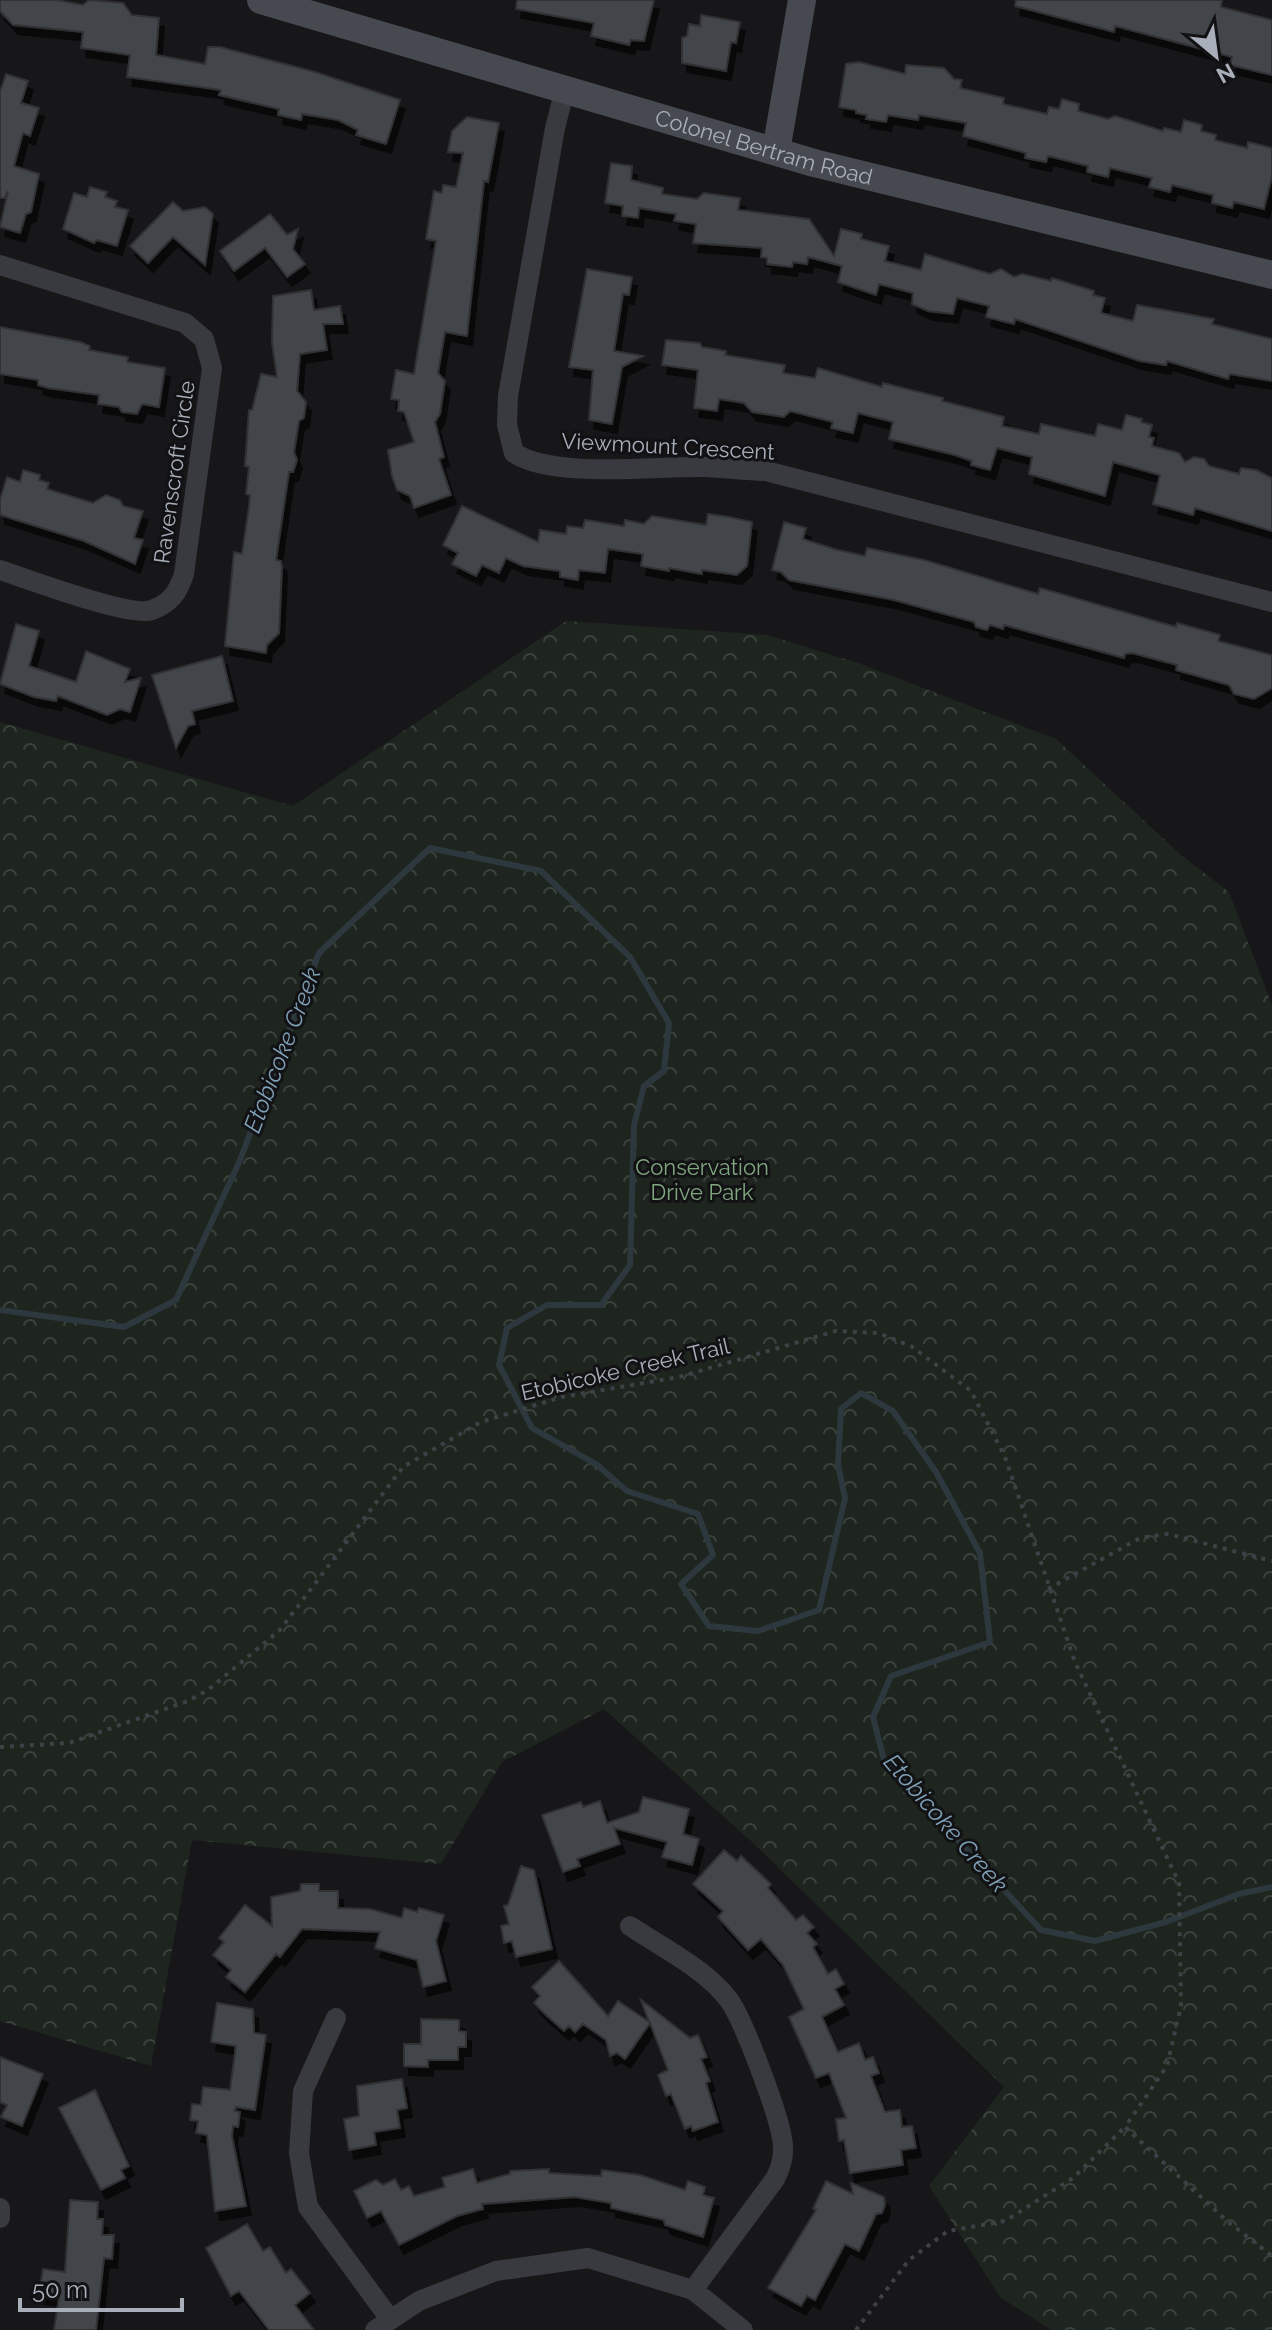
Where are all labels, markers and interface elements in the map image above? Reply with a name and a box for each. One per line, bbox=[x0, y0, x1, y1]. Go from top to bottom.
north arrow bbox=[1176, 16, 1256, 96]
text: N bbox=[1212, 58, 1239, 89]
street label: Colonel Bertram Road bbox=[652, 104, 875, 190]
street label: Ravenscroft Circle bbox=[148, 379, 200, 565]
street label: Viewmount Crescent bbox=[561, 427, 776, 465]
water label: Etobicoke Creek bbox=[237, 963, 327, 1137]
park label: Conservation Drive Park bbox=[635, 1154, 769, 1205]
street label: Etobicoke Creek Trail bbox=[518, 1332, 732, 1406]
water label: Etobicoke Creek bbox=[878, 1748, 1014, 1898]
scale bar bbox=[20, 2262, 182, 2312]
text: 50 m bbox=[32, 2275, 88, 2304]

